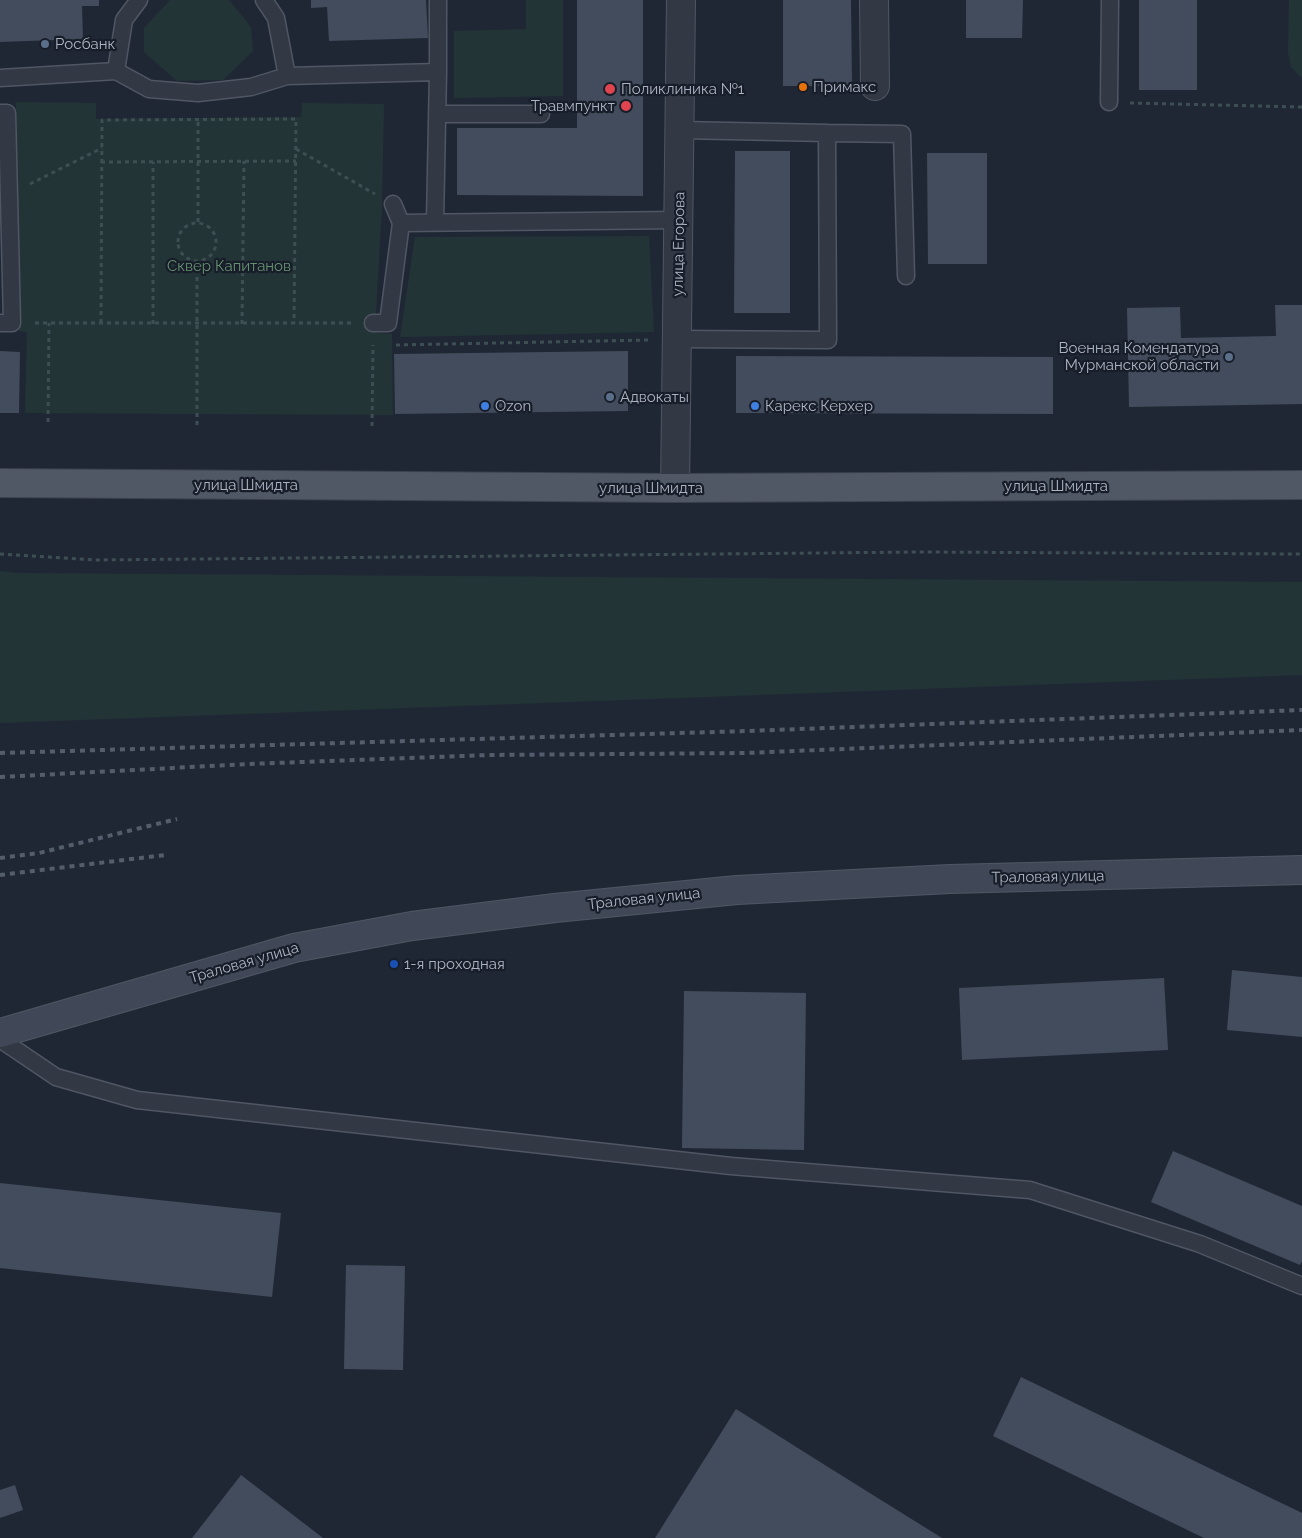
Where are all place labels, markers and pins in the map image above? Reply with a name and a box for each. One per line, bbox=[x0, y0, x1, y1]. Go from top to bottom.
place label: Росбанк bbox=[55, 35, 115, 53]
marker: Росбанк bbox=[39, 38, 51, 50]
place label: Примакс bbox=[813, 78, 876, 96]
place label: Поликлиника №1 bbox=[621, 80, 744, 98]
marker: Примакс bbox=[797, 81, 809, 93]
marker: Поликлиника №1 bbox=[603, 82, 617, 96]
place label: Травмпункт bbox=[531, 97, 615, 115]
marker: Травмпункт bbox=[619, 99, 633, 113]
place label: Военная Комендатура Мурманской области bbox=[1059, 339, 1219, 374]
marker: Военная Комендатура Мурманской области bbox=[1223, 351, 1235, 363]
place label: Адвокаты bbox=[620, 388, 689, 406]
marker: Адвокаты bbox=[604, 391, 616, 403]
place label: Ozon bbox=[495, 397, 531, 415]
place label: Карекс Керхер bbox=[765, 397, 873, 415]
marker: Ozon bbox=[479, 400, 491, 412]
marker: Карекс Керхер bbox=[749, 400, 761, 412]
place label: 1-я проходная bbox=[404, 955, 505, 973]
marker: 1-я проходная bbox=[388, 958, 400, 970]

